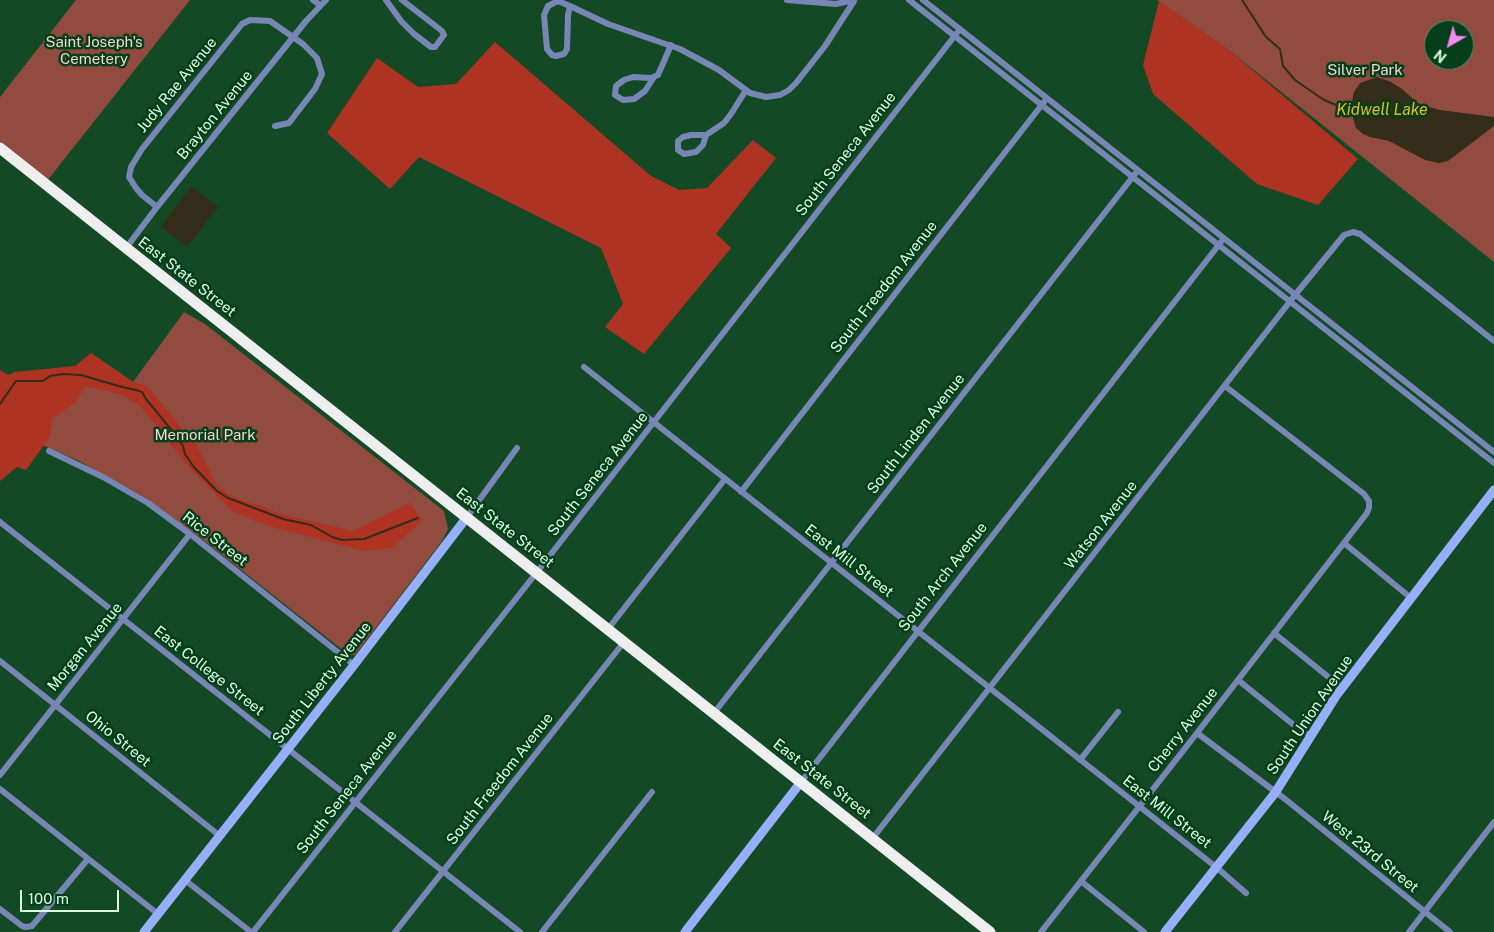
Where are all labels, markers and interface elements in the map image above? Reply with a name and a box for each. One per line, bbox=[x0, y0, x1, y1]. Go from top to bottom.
north arrow bbox=[1424, 20, 1474, 70]
park label: Saint Joseph's Cemetery bbox=[45, 33, 143, 68]
street label: Judy Rae Avenue bbox=[133, 34, 221, 136]
text: N bbox=[1431, 46, 1450, 66]
park label: Silver Park bbox=[1327, 61, 1403, 79]
street label: Brayton Avenue bbox=[173, 67, 257, 163]
street label: South Seneca Avenue bbox=[792, 88, 900, 220]
water label: Kidwell Lake bbox=[1336, 100, 1428, 120]
street label: South Freedom Avenue bbox=[827, 217, 941, 357]
street label: East State Street bbox=[134, 233, 240, 321]
street label: South Linden Avenue bbox=[863, 370, 969, 498]
street label: South Seneca Avenue bbox=[544, 408, 652, 540]
park label: Memorial Park bbox=[154, 426, 256, 444]
street label: Watson Avenue bbox=[1061, 477, 1141, 573]
street label: East State Street bbox=[452, 484, 558, 572]
street label: Rice Street bbox=[179, 508, 251, 570]
street label: South Arch Avenue bbox=[895, 519, 991, 635]
street label: East Mill Street bbox=[801, 521, 897, 601]
street label: Morgan Avenue bbox=[44, 599, 126, 695]
street label: South Liberty Avenue bbox=[269, 618, 375, 748]
street label: East College Street bbox=[150, 622, 268, 720]
street label: South Union Avenue bbox=[1263, 652, 1357, 778]
street label: Cherry Avenue bbox=[1144, 684, 1222, 776]
street label: Ohio Street bbox=[82, 707, 154, 771]
street label: South Freedom Avenue bbox=[443, 709, 557, 849]
street label: South Seneca Avenue bbox=[293, 726, 401, 858]
street label: East State Street bbox=[769, 735, 875, 823]
street label: East Mill Street bbox=[1119, 772, 1215, 852]
street label: West 23rd Street bbox=[1318, 807, 1422, 897]
scale bar bbox=[22, 880, 121, 912]
text: 100 m bbox=[28, 890, 69, 907]

